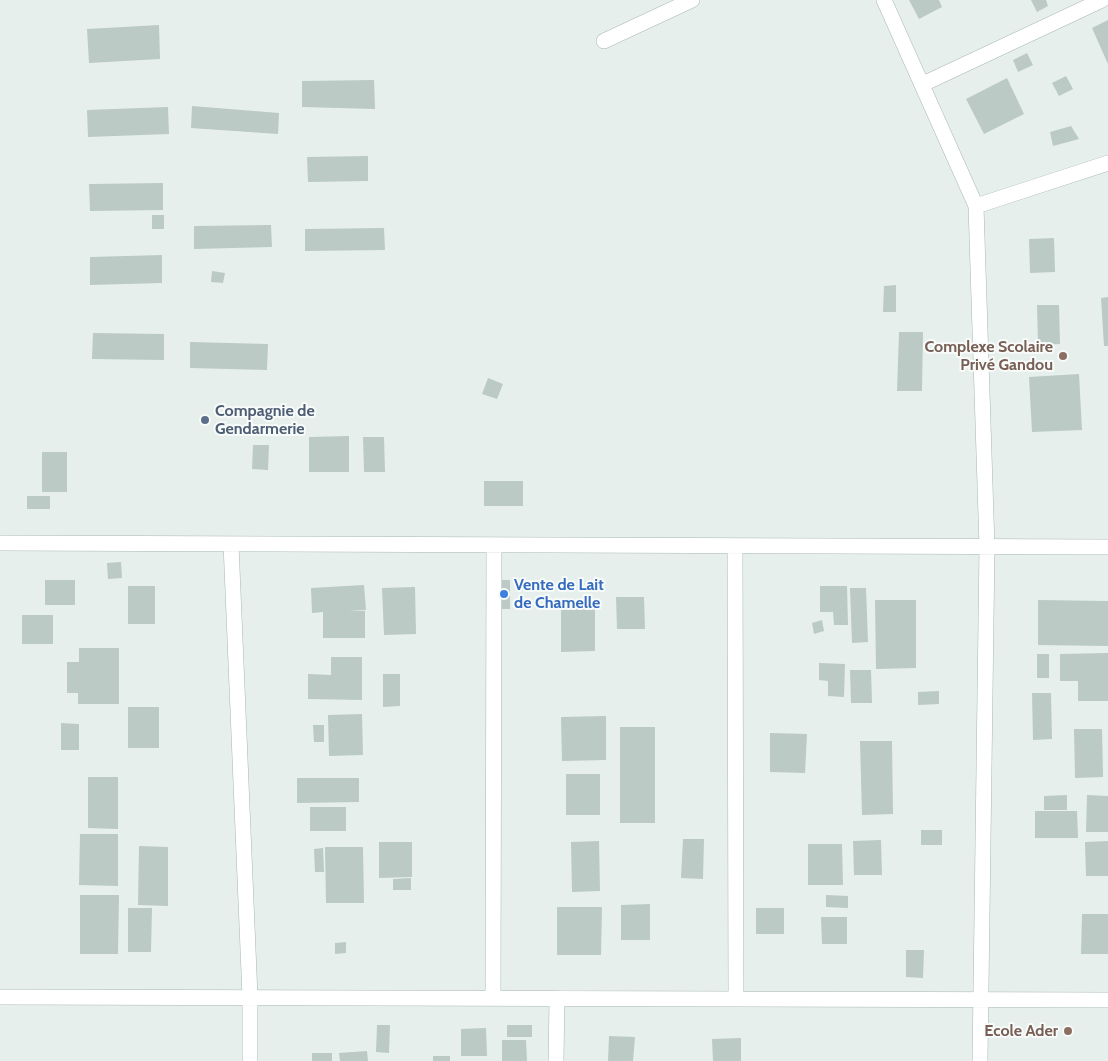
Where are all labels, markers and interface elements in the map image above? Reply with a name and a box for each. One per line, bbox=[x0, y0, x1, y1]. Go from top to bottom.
place label: Complexe Scolaire Privé Gandou bbox=[924, 337, 1053, 375]
marker: Complexe Scolaire Privé Gandou bbox=[1057, 350, 1069, 362]
place label: Compagnie de Gendarmerie bbox=[215, 401, 315, 439]
marker: Compagnie de Gendarmerie bbox=[199, 414, 211, 426]
place label: Vente de Lait de Chamelle bbox=[514, 575, 604, 613]
marker: Vente de Lait de Chamelle bbox=[498, 588, 510, 600]
place label: Ecole Ader bbox=[984, 1021, 1058, 1041]
marker: Ecole Ader bbox=[1062, 1025, 1074, 1037]

